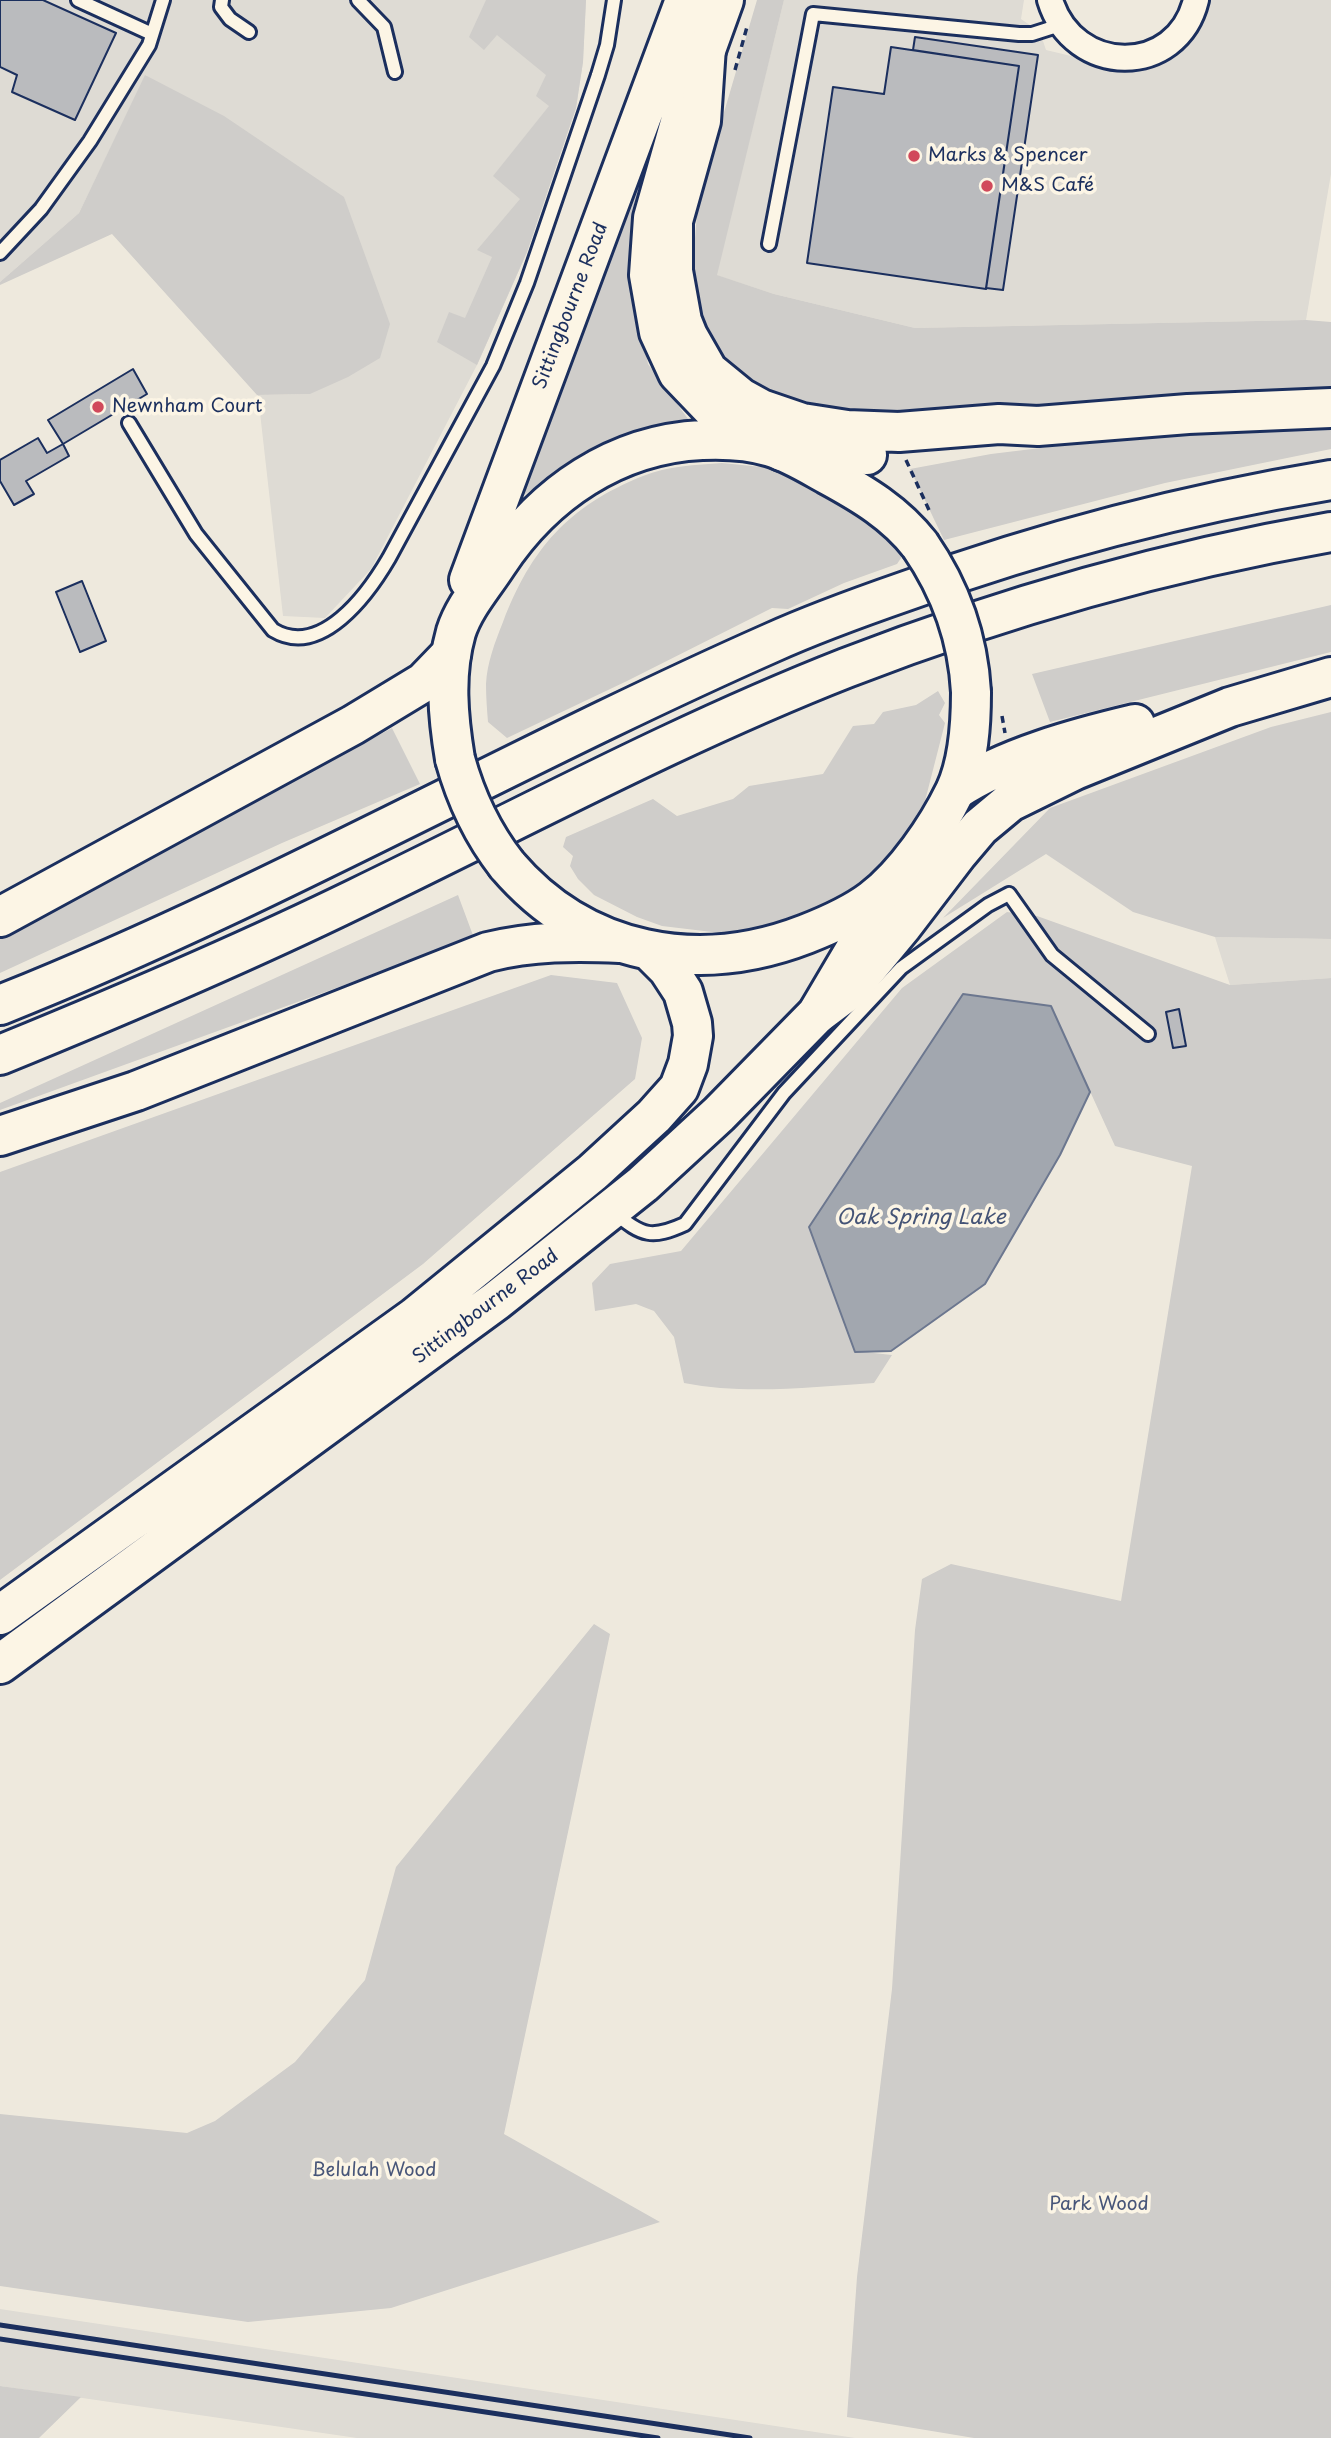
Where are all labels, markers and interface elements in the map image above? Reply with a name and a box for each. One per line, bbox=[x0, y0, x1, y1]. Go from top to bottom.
place label: Marks & Spencer bbox=[928, 145, 1088, 167]
marker: Marks & Spencer bbox=[906, 148, 922, 164]
place label: M&S Café bbox=[1001, 175, 1094, 197]
marker: M&S Café bbox=[979, 178, 995, 194]
street label: Sittingbourne Road bbox=[529, 219, 613, 393]
place label: Newnham Court bbox=[112, 396, 263, 418]
marker: Newnham Court bbox=[90, 399, 106, 415]
water label: Oak Spring Lake bbox=[836, 1205, 1006, 1231]
street label: Sittingbourne Road bbox=[409, 1245, 563, 1369]
park label: Belulah Wood bbox=[312, 2160, 436, 2182]
park label: Park Wood bbox=[1049, 2194, 1149, 2216]

